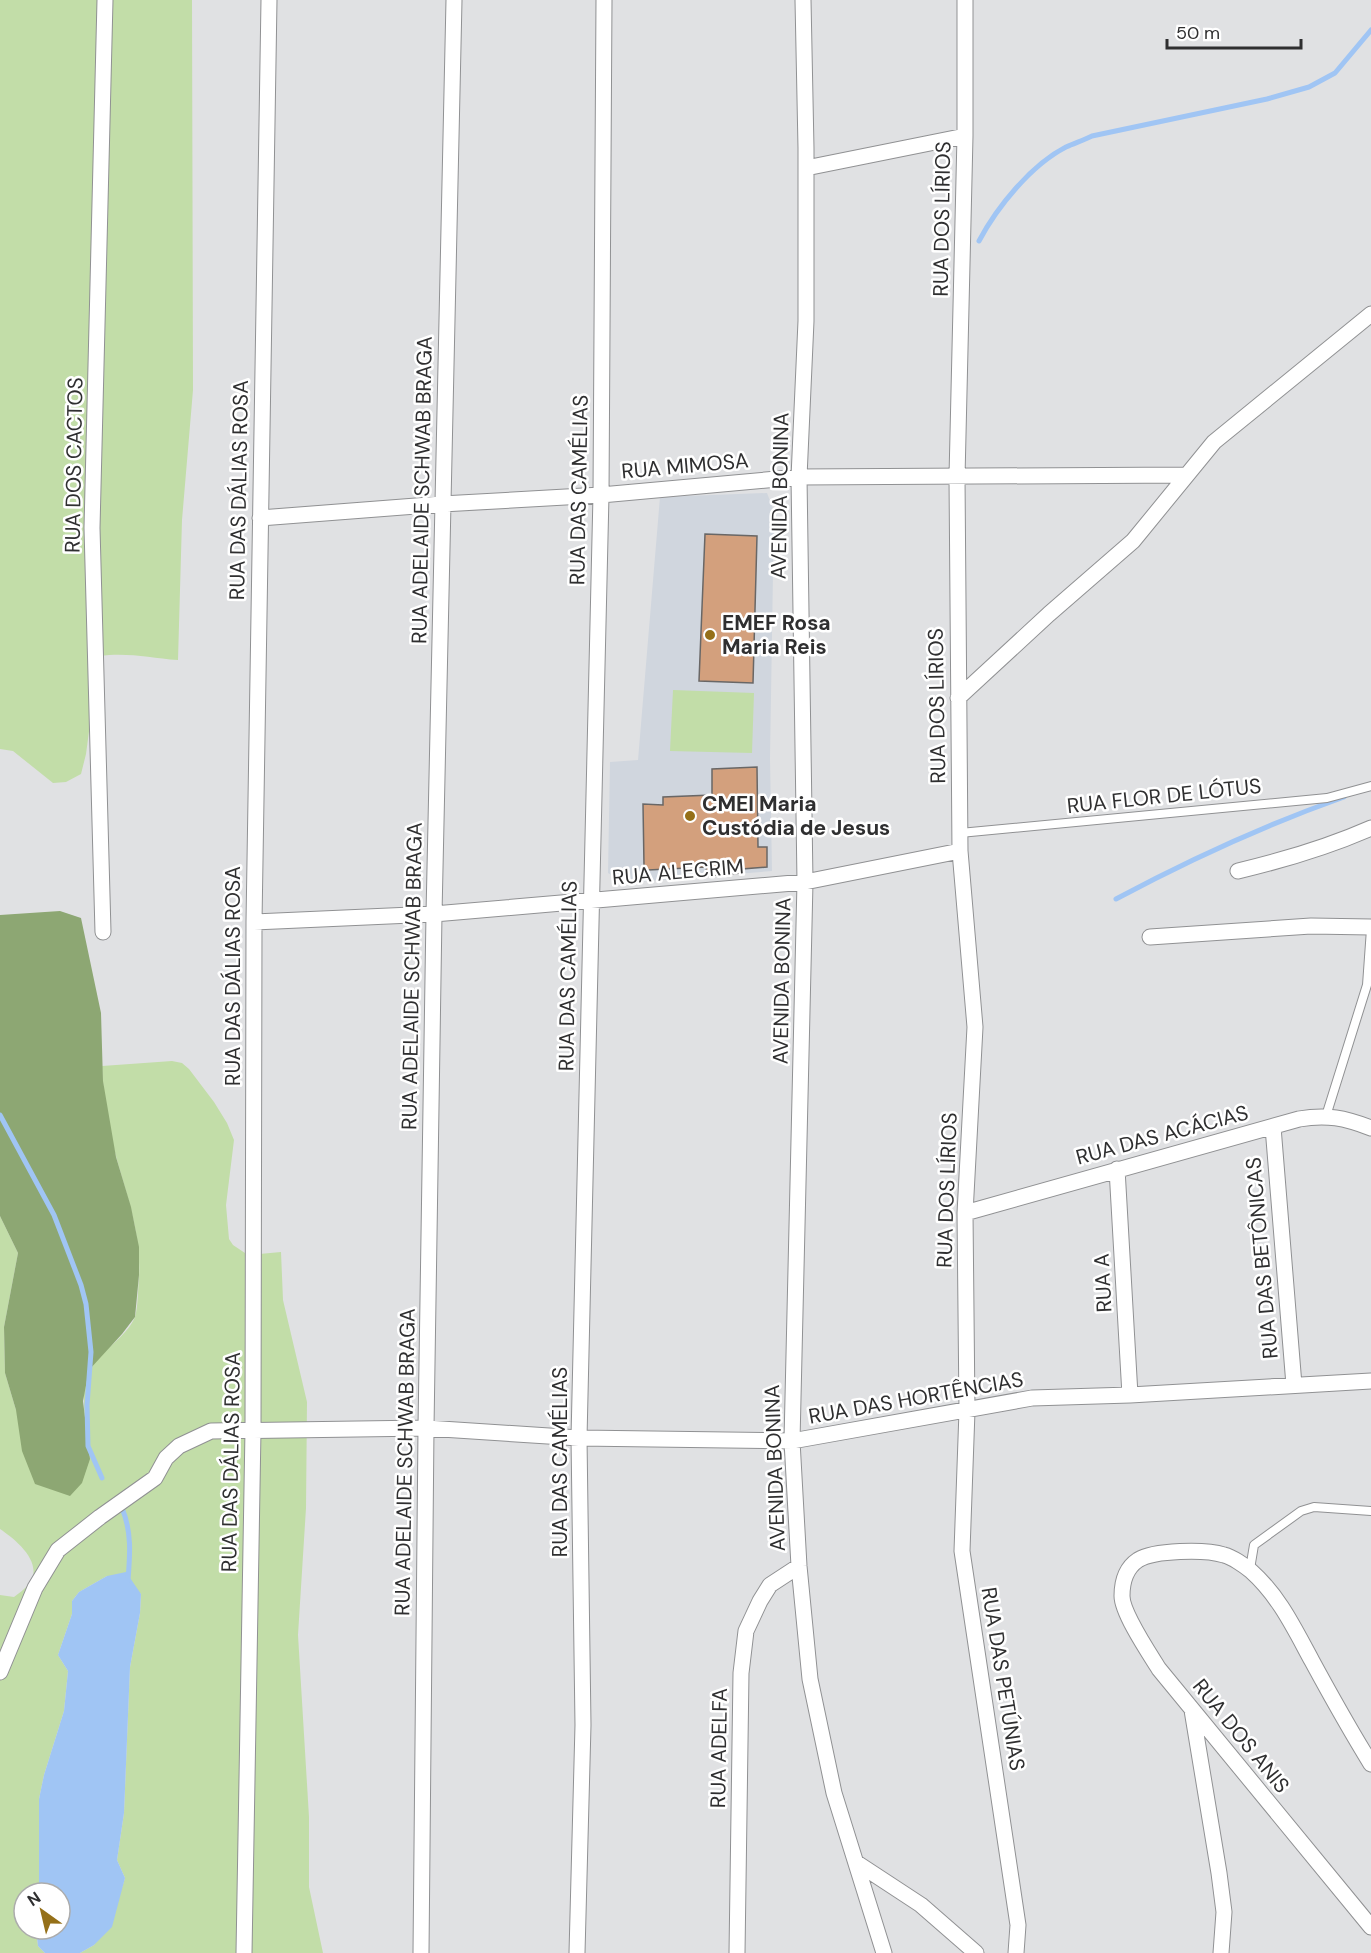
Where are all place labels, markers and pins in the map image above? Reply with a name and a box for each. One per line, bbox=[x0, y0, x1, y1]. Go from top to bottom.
place label: EMEF Rosa Maria Reis bbox=[722, 609, 831, 661]
marker: EMEF Rosa Maria Reis bbox=[703, 628, 717, 642]
place label: CMEI Maria Custódia de Jesus bbox=[702, 790, 890, 842]
marker: CMEI Maria Custódia de Jesus bbox=[683, 809, 697, 823]

